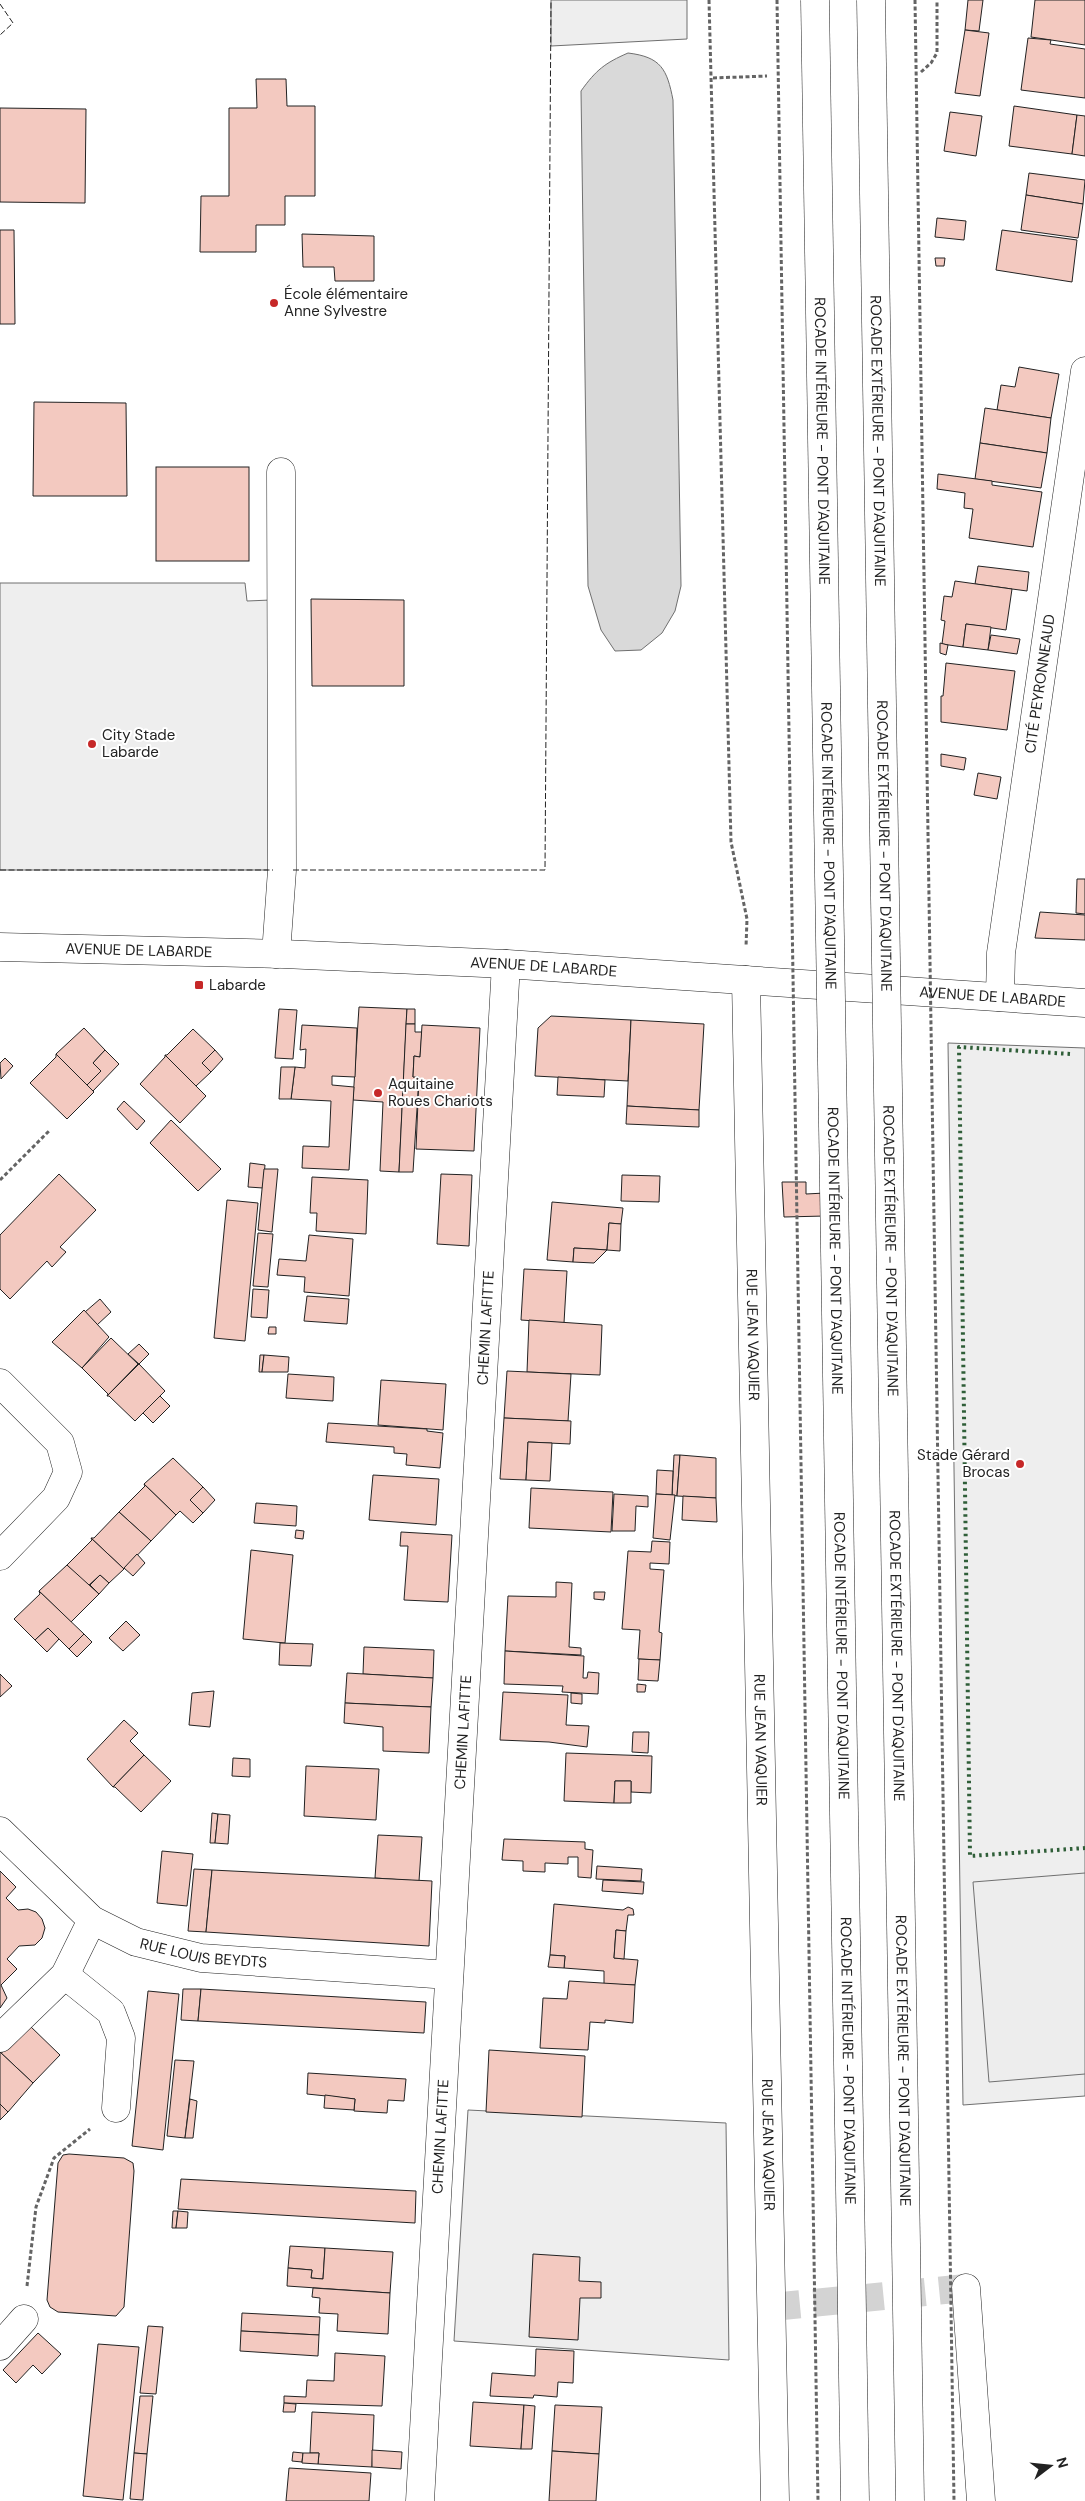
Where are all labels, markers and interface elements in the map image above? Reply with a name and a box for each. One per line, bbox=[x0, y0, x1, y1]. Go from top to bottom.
place label: École élémentaire Anne Sylvestre bbox=[284, 284, 408, 321]
street label: ROCADE EXTÉRIEURE - PONT D'AQUITAINE bbox=[866, 295, 890, 587]
marker: École élémentaire Anne Sylvestre bbox=[268, 297, 280, 309]
street label: ROCADE INTÉRIEURE - PONT D'AQUITAINE bbox=[810, 297, 834, 585]
street label: CITÉ PEYRONNEAUD bbox=[1020, 613, 1060, 755]
street label: ROCADE EXTÉRIEURE - PONT D'AQUITAINE bbox=[872, 700, 896, 992]
street label: ROCADE INTÉRIEURE - PONT D'AQUITAINE bbox=[816, 702, 841, 990]
place label: City Stade Labarde bbox=[102, 725, 175, 762]
marker: City Stade Labarde bbox=[86, 738, 98, 750]
street label: AVENUE DE LABARDE bbox=[65, 939, 213, 962]
street label: AVENUE DE LABARDE bbox=[470, 952, 618, 981]
place label: Labarde bbox=[209, 975, 266, 995]
marker: Labarde bbox=[193, 979, 205, 991]
street label: AVENUE DE LABARDE bbox=[919, 982, 1067, 1012]
place label: Aquitaine Roues Chariots bbox=[388, 1074, 493, 1111]
marker: Aquitaine Roues Chariots bbox=[372, 1087, 384, 1099]
street label: ROCADE EXTÉRIEURE - PONT D'AQUITAINE bbox=[878, 1105, 903, 1397]
street label: ROCADE INTÉRIEURE - PONT D'AQUITAINE bbox=[823, 1107, 847, 1395]
street label: RUE JEAN VAQUIER bbox=[742, 1269, 764, 1401]
street label: CHEMIN LAFITTE bbox=[472, 1270, 499, 1386]
place label: Stade Gérard Brocas bbox=[917, 1445, 1010, 1482]
marker: Stade Gérard Brocas bbox=[1014, 1458, 1026, 1470]
street label: ROCADE EXTÉRIEURE - PONT D'AQUITAINE bbox=[885, 1510, 909, 1802]
street label: ROCADE INTÉRIEURE - PONT D'AQUITAINE bbox=[829, 1512, 854, 1800]
street label: CHEMIN LAFITTE bbox=[450, 1674, 476, 1790]
street label: RUE JEAN VAQUIER bbox=[749, 1674, 772, 1806]
street label: ROCADE EXTÉRIEURE - PONT D'AQUITAINE bbox=[891, 1915, 915, 2207]
street label: ROCADE INTÉRIEURE - PONT D'AQUITAINE bbox=[836, 1917, 860, 2205]
street label: RUE LOUIS BEYDTS bbox=[138, 1933, 268, 1973]
street label: CHEMIN LAFITTE bbox=[427, 2079, 454, 2194]
street label: RUE JEAN VAQUIER bbox=[757, 2079, 779, 2211]
north arrow bbox=[1025, 2441, 1075, 2491]
text: N bbox=[1052, 2455, 1073, 2470]

